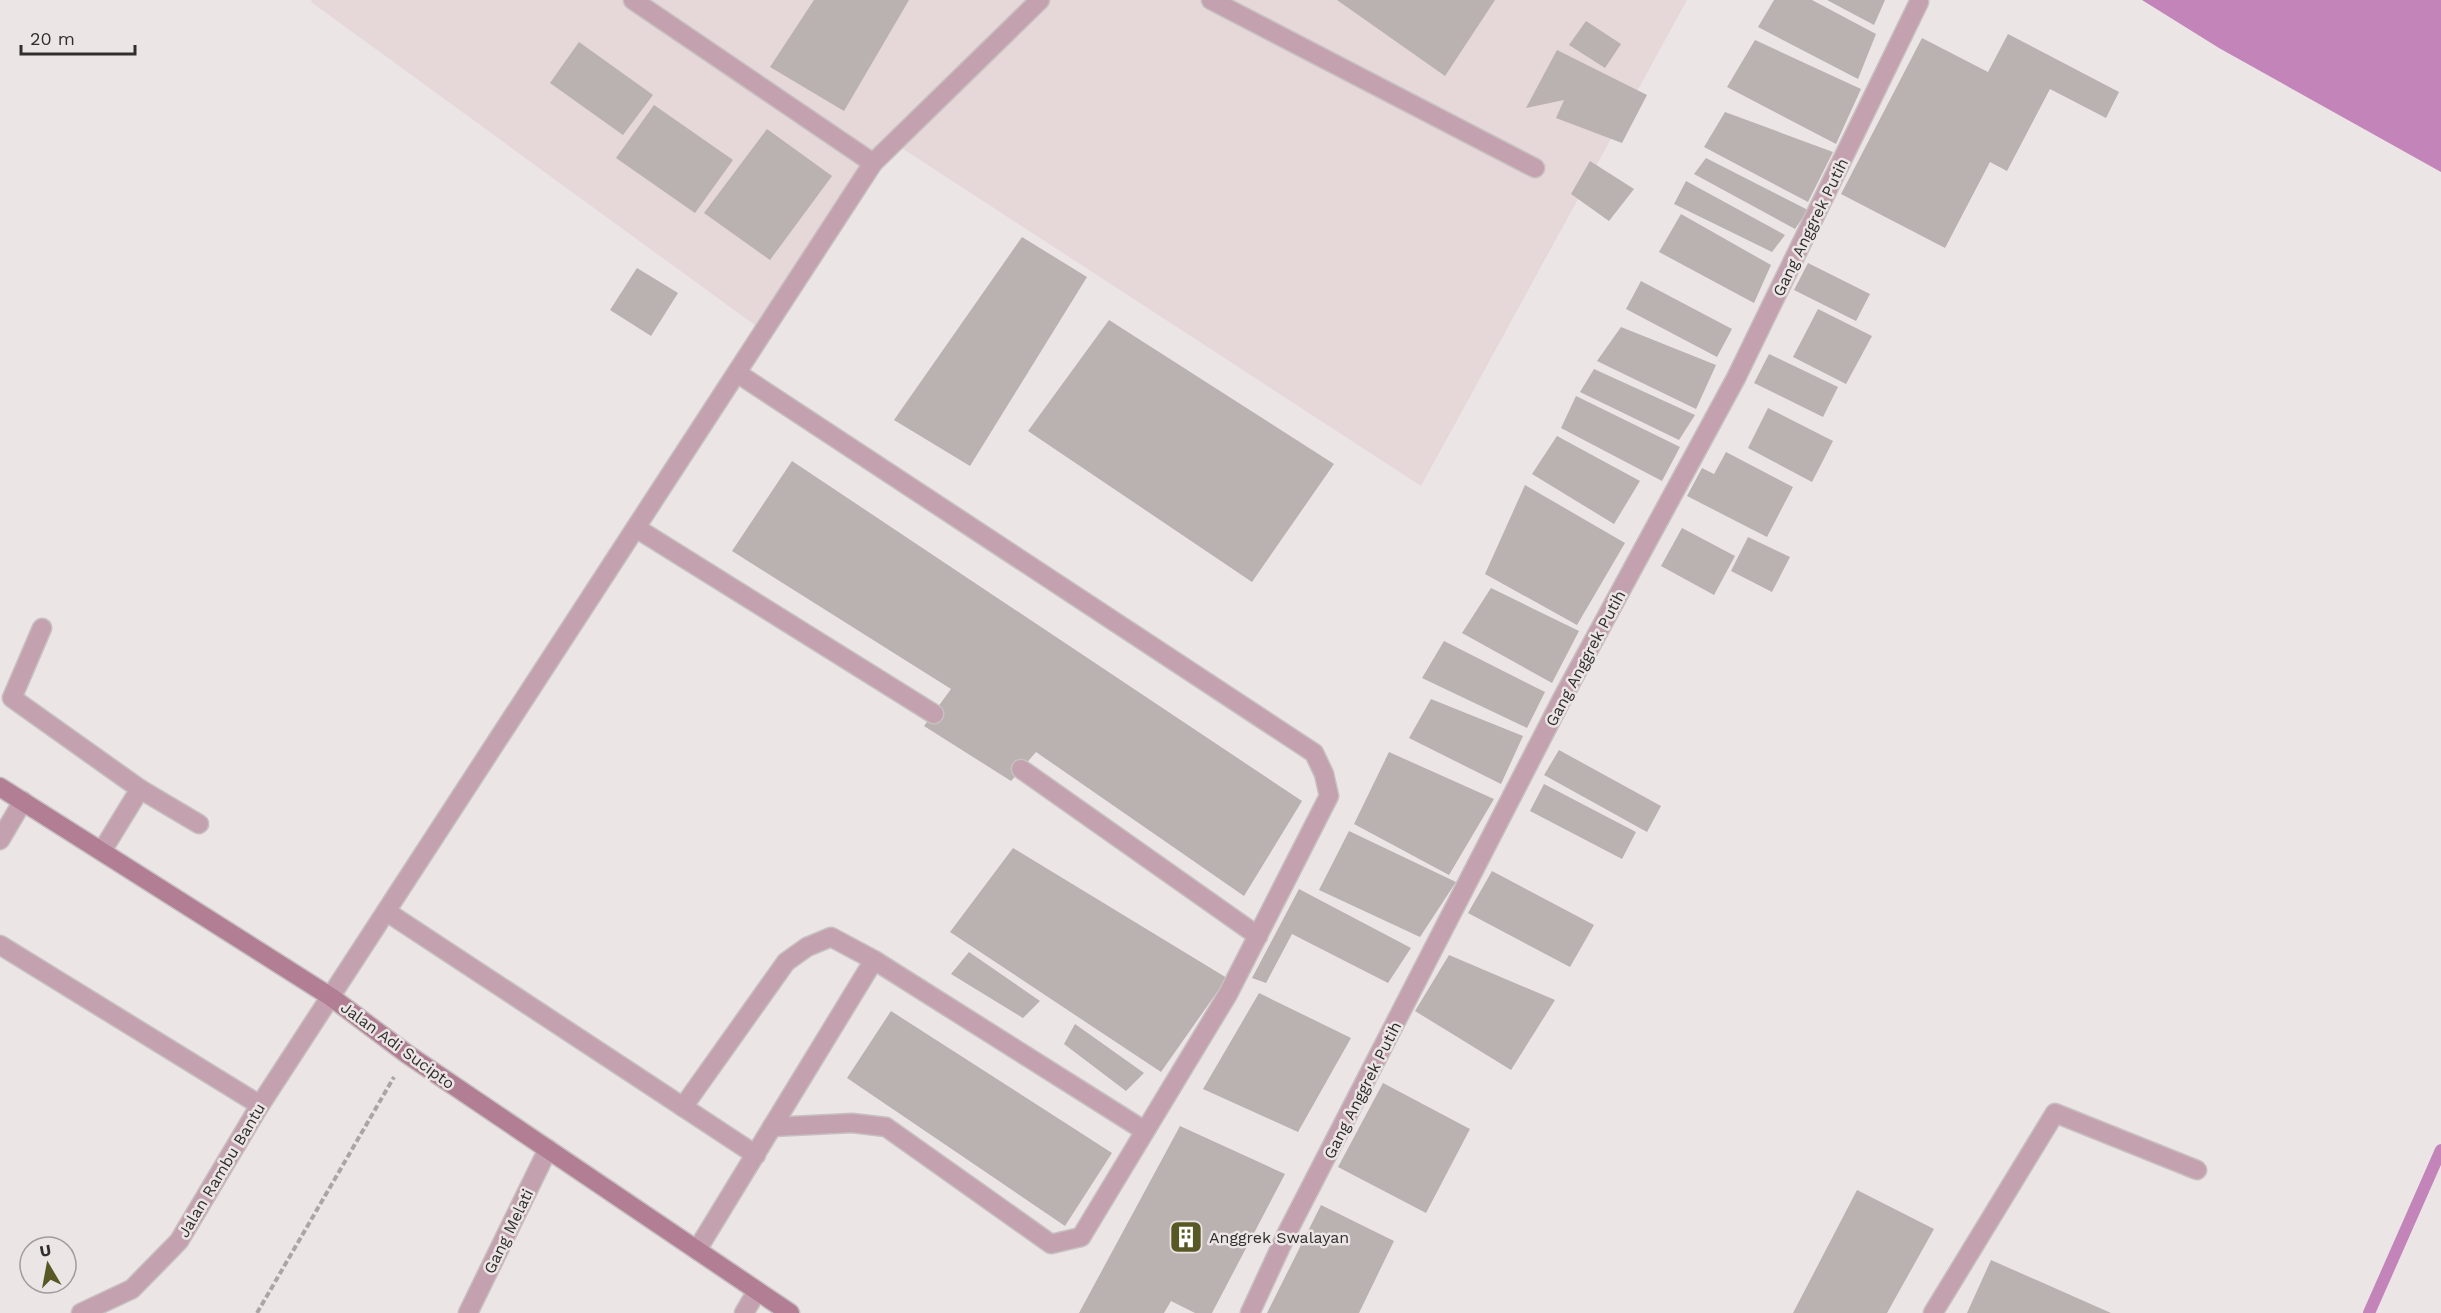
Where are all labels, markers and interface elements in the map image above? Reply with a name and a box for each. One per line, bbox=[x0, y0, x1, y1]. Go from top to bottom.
scale bar bbox=[21, 18, 135, 56]
text: 20 m bbox=[30, 28, 75, 49]
street label: Gang Anggrek Putih bbox=[1769, 155, 1852, 299]
street label: Gang Anggrek Putih bbox=[1541, 587, 1629, 730]
street label: Jalan Adi Sucipto bbox=[337, 998, 458, 1093]
street label: Gang Anggrek Putih bbox=[1320, 1018, 1405, 1162]
street label: Jalan Rambu Bantu bbox=[174, 1100, 269, 1241]
street label: Gang Melati bbox=[480, 1186, 537, 1277]
building icon: Anggrek Swalayan bbox=[1168, 1219, 1204, 1255]
place label: Anggrek Swalayan bbox=[1209, 1228, 1349, 1247]
north arrow bbox=[18, 1235, 78, 1295]
text: U bbox=[38, 1240, 53, 1261]

